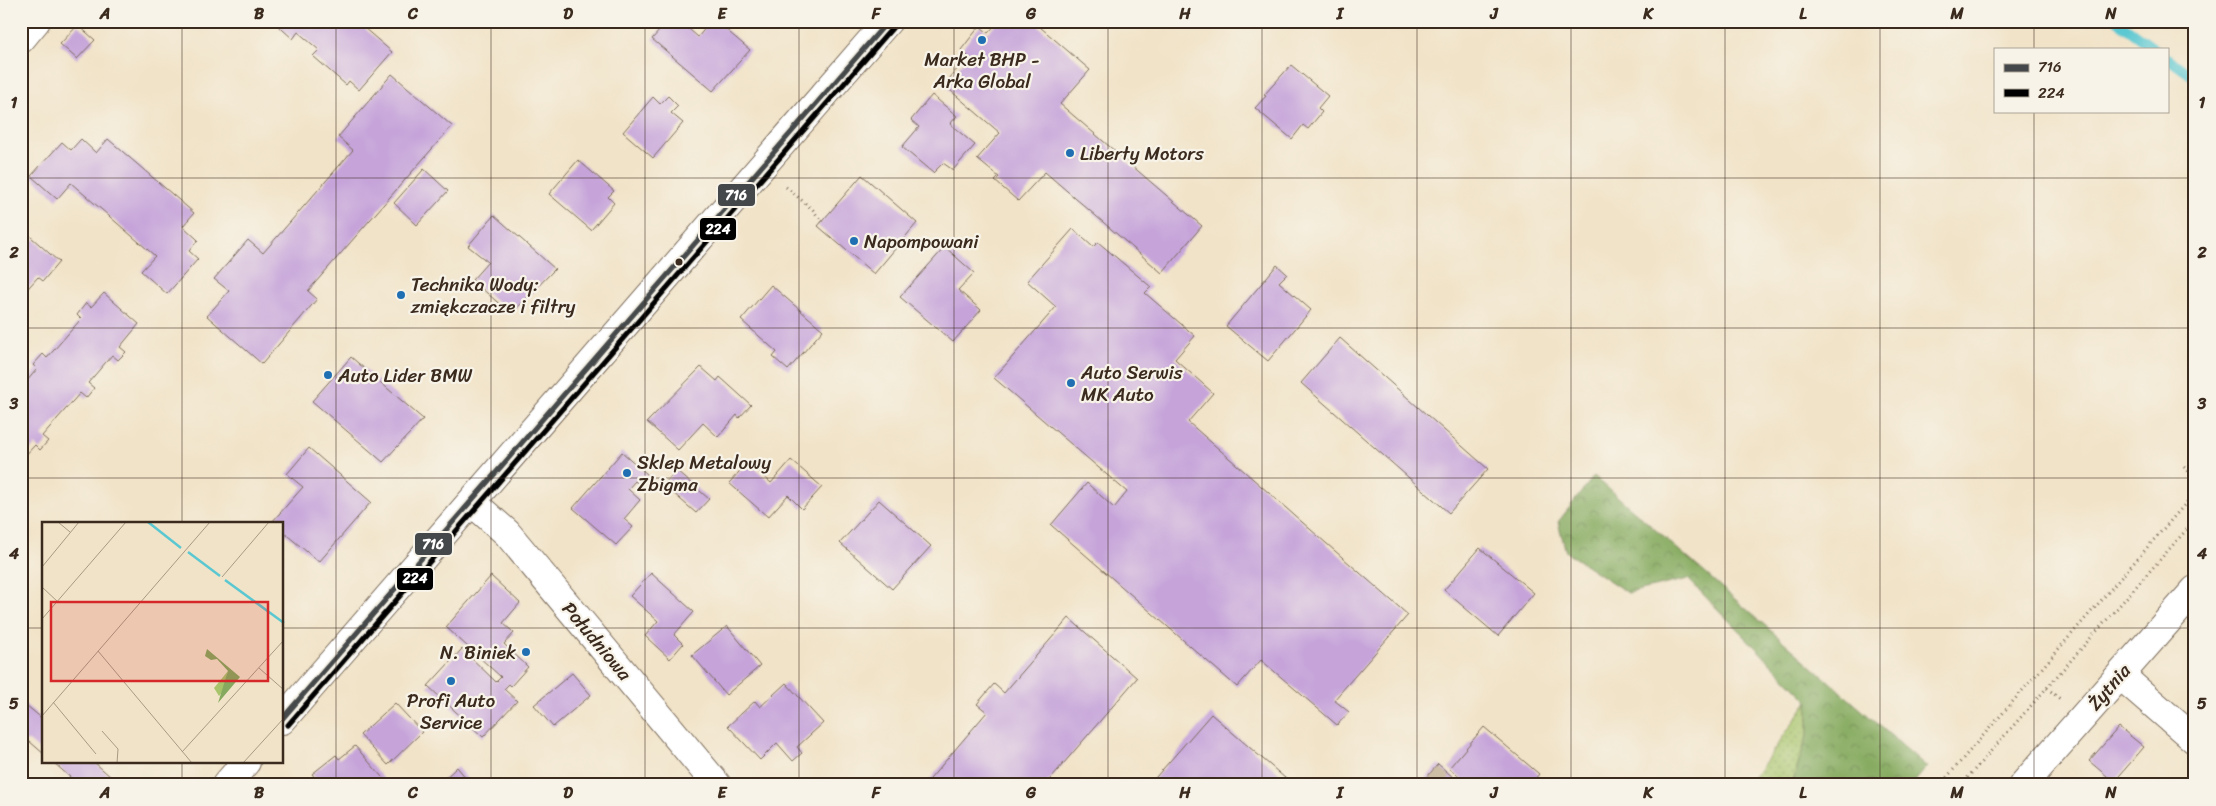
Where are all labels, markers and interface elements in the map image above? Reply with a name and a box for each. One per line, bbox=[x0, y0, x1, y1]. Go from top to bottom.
text: A bbox=[99, 0, 110, 28]
text: B bbox=[254, 0, 265, 28]
text: C bbox=[407, 0, 419, 28]
text: D bbox=[563, 0, 573, 28]
text: E bbox=[718, 0, 728, 28]
text: F bbox=[871, 0, 882, 28]
text: G bbox=[1025, 0, 1037, 28]
text: H bbox=[1178, 0, 1191, 28]
text: I bbox=[1336, 0, 1345, 28]
text: J bbox=[1489, 0, 1499, 28]
text: K bbox=[1642, 0, 1654, 28]
text: L bbox=[1799, 0, 1807, 28]
text: M bbox=[1949, 0, 1964, 28]
text: N bbox=[2104, 0, 2117, 28]
marker: Market BHP - Arka Global bbox=[976, 34, 988, 46]
place label: Market BHP - Arka Global bbox=[924, 43, 1040, 98]
legend bbox=[1994, 48, 2168, 112]
text: 716 bbox=[2038, 54, 2062, 80]
text: 224 bbox=[2038, 80, 2065, 106]
text: 1 bbox=[11, 88, 18, 117]
text: 1 bbox=[2199, 88, 2206, 117]
place label: Liberty Motors bbox=[1080, 137, 1204, 170]
marker: Liberty Motors bbox=[1064, 147, 1076, 159]
line badge: 716 bbox=[717, 183, 756, 207]
text: 716 bbox=[725, 183, 747, 208]
line badge: 224 bbox=[699, 217, 737, 241]
text: 224 bbox=[705, 217, 731, 242]
place label: Napompowani bbox=[864, 225, 979, 258]
marker: Napompowani bbox=[848, 235, 860, 247]
text: 2 bbox=[8, 238, 19, 267]
text: 2 bbox=[2196, 238, 2207, 267]
unlabelled marker bbox=[674, 257, 684, 267]
place label: Technika Wody: zmiękczacze i filtry bbox=[410, 268, 575, 323]
marker: Technika Wody: zmiękczacze i filtry bbox=[395, 289, 407, 301]
place label: Auto Serwis MK Auto bbox=[1080, 356, 1183, 411]
place label: Auto Lider BMW bbox=[337, 359, 473, 392]
marker: Auto Lider BMW bbox=[322, 369, 334, 381]
marker: Auto Serwis MK Auto bbox=[1065, 377, 1077, 389]
text: 3 bbox=[9, 389, 19, 418]
text: 3 bbox=[2197, 389, 2207, 418]
place label: Sklep Metalowy Zbigma bbox=[637, 446, 771, 501]
marker: Sklep Metalowy Zbigma bbox=[621, 467, 633, 479]
inset map bbox=[42, 522, 284, 764]
line badge: 716 bbox=[414, 532, 453, 556]
text: 716 bbox=[422, 532, 444, 557]
text: 4 bbox=[8, 539, 19, 568]
text: 4 bbox=[2196, 539, 2207, 568]
text: 224 bbox=[402, 566, 428, 591]
line badge: 224 bbox=[396, 567, 434, 591]
street label: Południowa bbox=[554, 594, 641, 688]
place label: N. Biniek bbox=[440, 636, 516, 669]
marker: N. Biniek bbox=[520, 646, 532, 658]
street label: Żytnia bbox=[2079, 656, 2139, 718]
marker: Profi Auto Service bbox=[445, 675, 457, 687]
place label: Profi Auto Service bbox=[407, 684, 495, 739]
text: 5 bbox=[9, 689, 19, 718]
text: 5 bbox=[2197, 689, 2207, 718]
text: A bbox=[99, 778, 110, 806]
text: B bbox=[254, 778, 265, 806]
text: C bbox=[407, 778, 419, 806]
text: D bbox=[563, 778, 573, 806]
text: E bbox=[718, 778, 728, 806]
text: F bbox=[871, 778, 882, 806]
text: G bbox=[1025, 778, 1037, 806]
text: H bbox=[1178, 778, 1191, 806]
text: I bbox=[1336, 778, 1345, 806]
text: J bbox=[1489, 778, 1499, 806]
text: K bbox=[1642, 778, 1654, 806]
text: L bbox=[1799, 778, 1807, 806]
text: M bbox=[1949, 778, 1964, 806]
text: N bbox=[2104, 778, 2117, 806]

